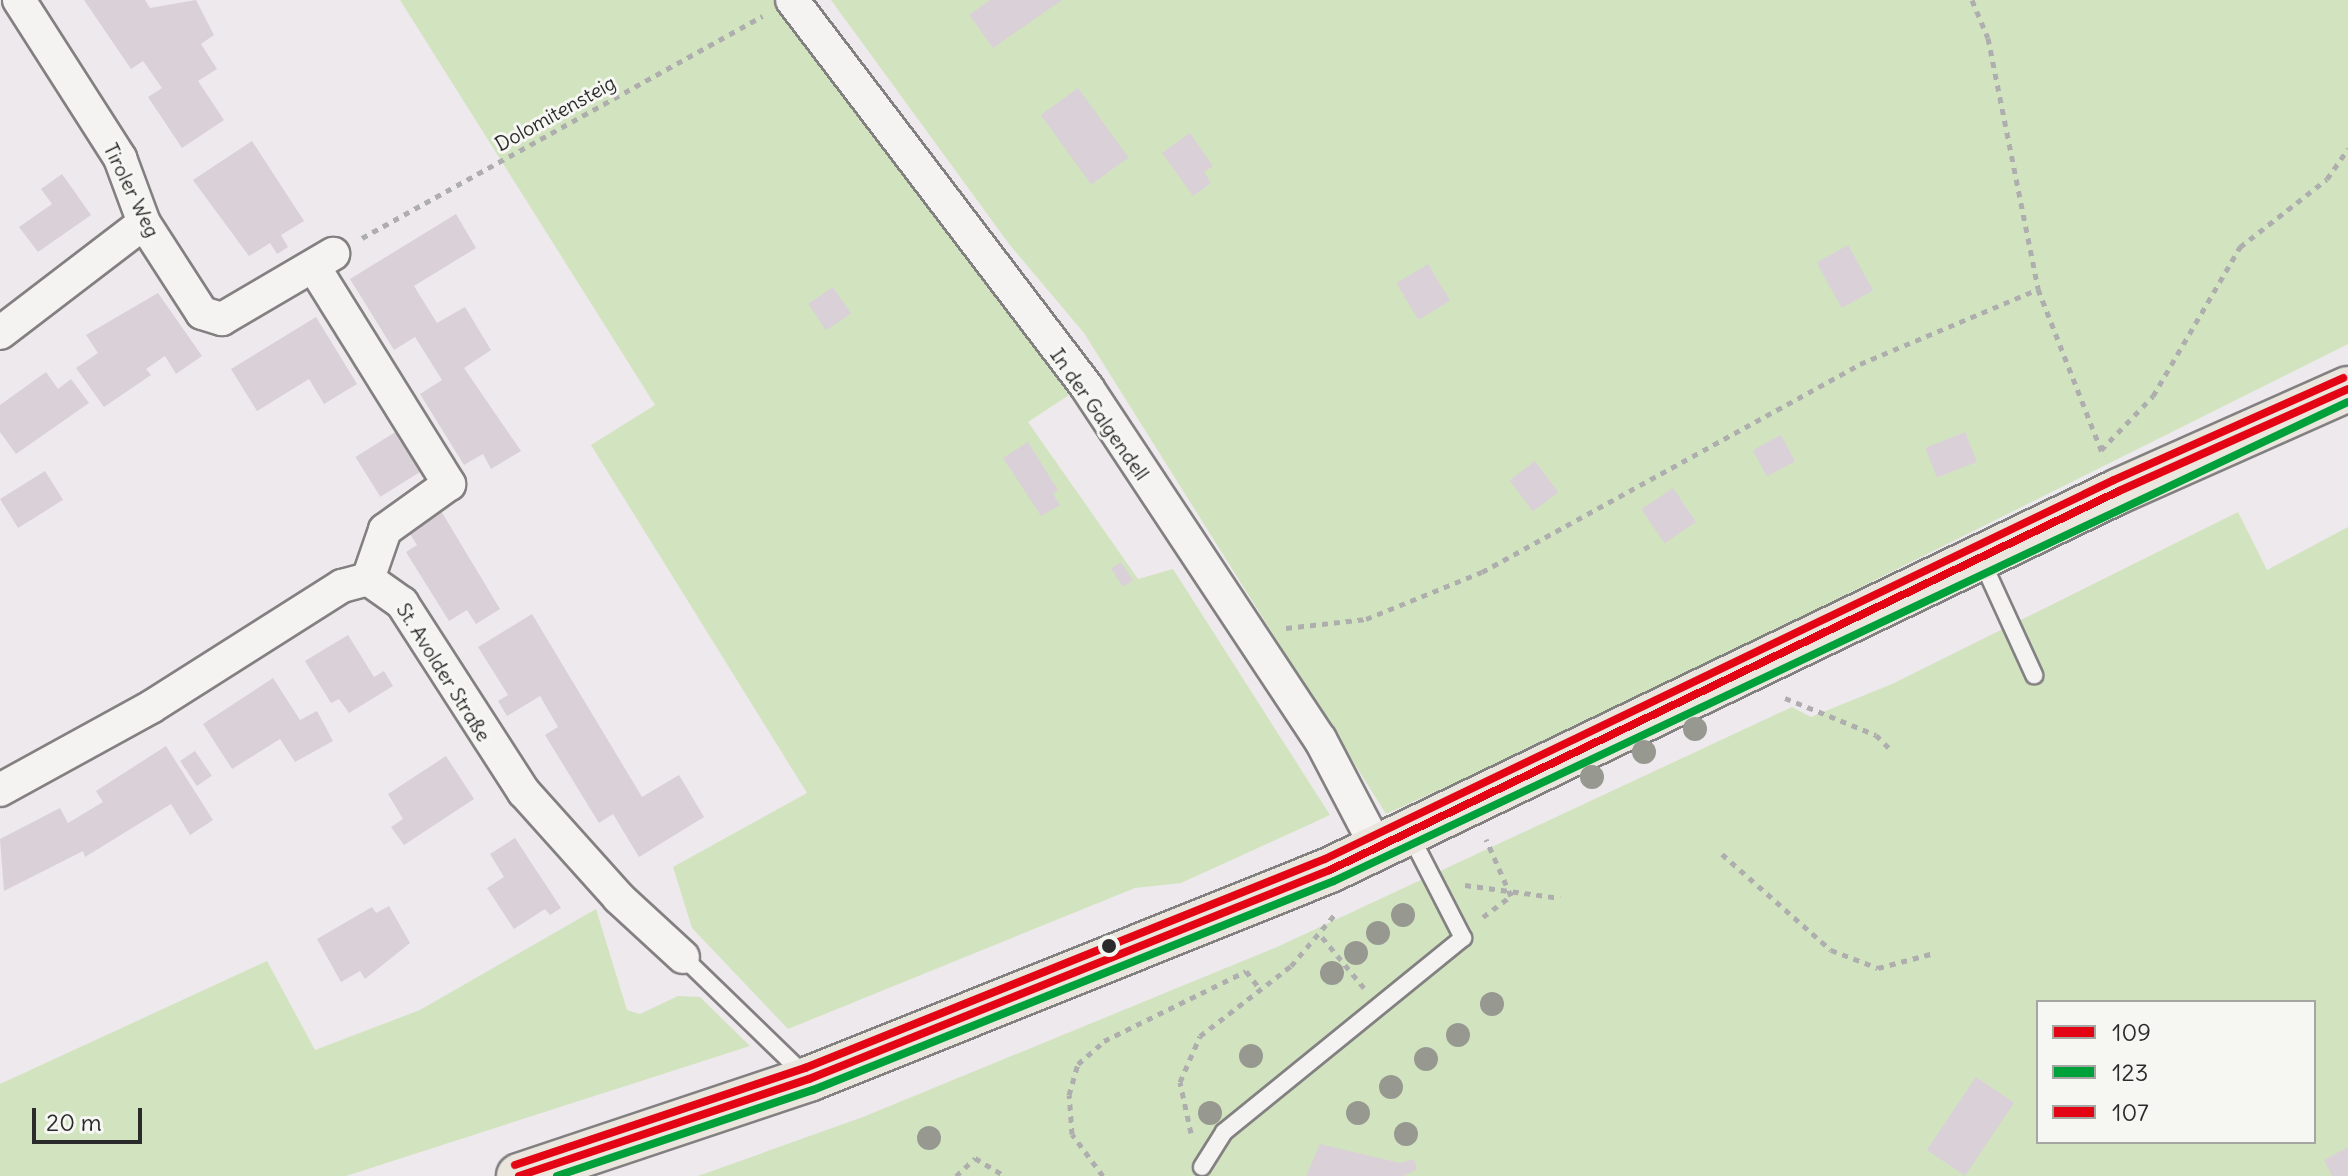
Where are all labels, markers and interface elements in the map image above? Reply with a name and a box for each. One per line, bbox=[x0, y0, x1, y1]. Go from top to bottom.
street label: Dolomitensteig bbox=[491, 70, 619, 156]
street label: Tiroler Weg bbox=[99, 139, 165, 241]
street label: In der Galgendell bbox=[1046, 343, 1154, 485]
street label: St. Avolder Straße bbox=[392, 598, 496, 746]
unlabelled marker bbox=[1101, 938, 1117, 954]
legend bbox=[2036, 1000, 2316, 1144]
text: 109 bbox=[2112, 1017, 2151, 1047]
text: 123 bbox=[2112, 1057, 2148, 1087]
scale bar bbox=[36, 1092, 146, 1142]
text: 107 bbox=[2112, 1097, 2149, 1127]
text: 20 m bbox=[46, 1107, 102, 1137]

